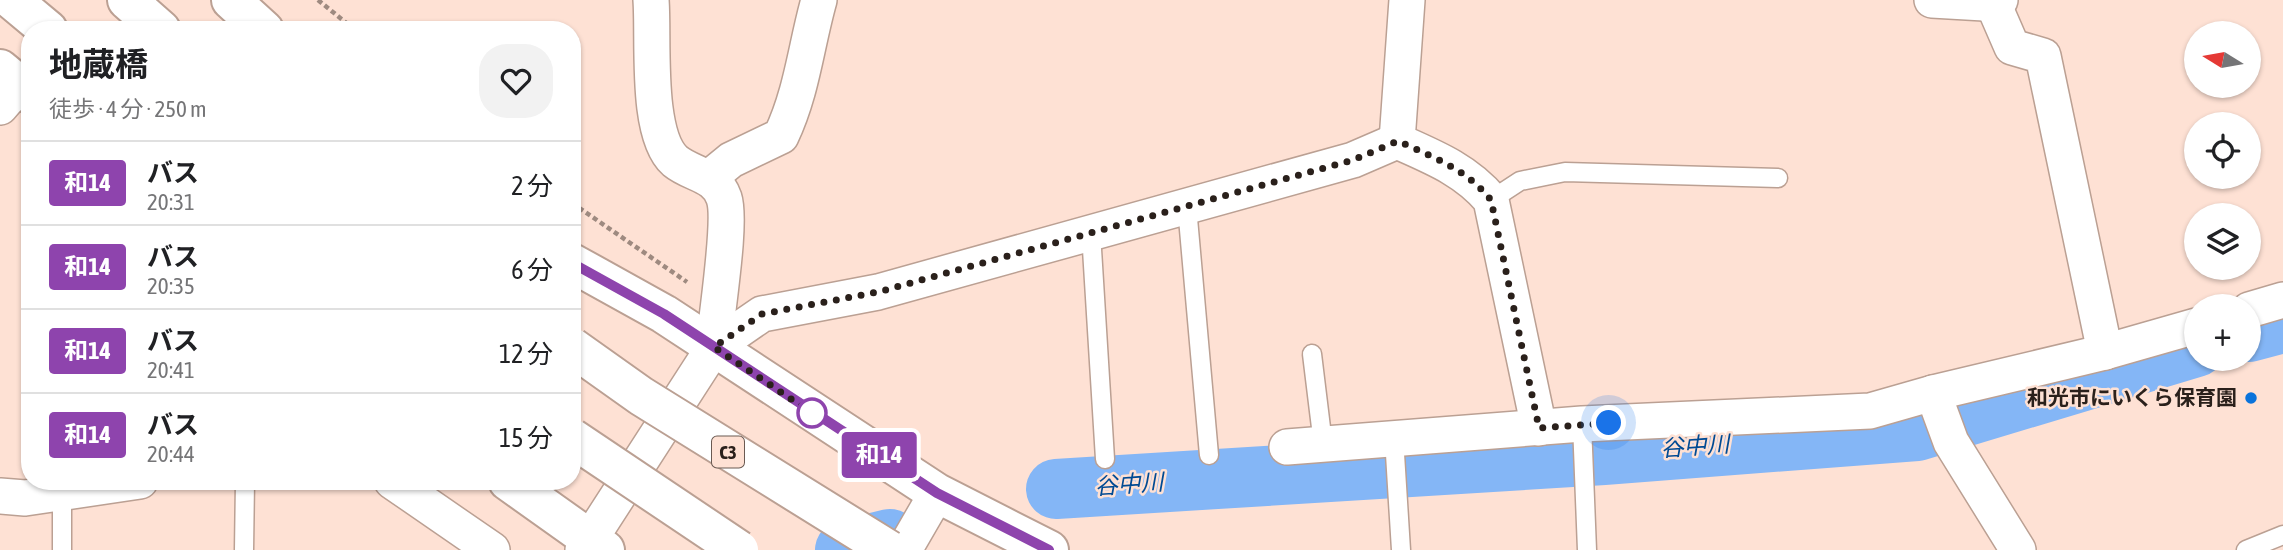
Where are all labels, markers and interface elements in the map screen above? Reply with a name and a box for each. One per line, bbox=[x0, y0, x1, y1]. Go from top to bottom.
north arrow bbox=[2184, 21, 2261, 98]
map controls bbox=[2184, 21, 2261, 371]
button: heart bbox=[479, 44, 553, 118]
text: 地蔵橋 bbox=[49, 45, 148, 83]
text: 徒歩 · 4 分 · 250 m bbox=[49, 96, 207, 122]
button: locate bbox=[2184, 112, 2261, 189]
text: バス bbox=[147, 158, 199, 188]
text: 和14 bbox=[64, 169, 111, 196]
text: 2 分 bbox=[511, 171, 553, 201]
text: 20:31 bbox=[147, 189, 195, 215]
button: layers bbox=[2184, 203, 2261, 280]
text: バス bbox=[147, 242, 199, 272]
text: 和14 bbox=[64, 253, 111, 280]
text: 6 分 bbox=[511, 255, 553, 285]
text: 20:35 bbox=[147, 273, 195, 299]
button: + bbox=[2184, 294, 2261, 371]
text: バス bbox=[147, 326, 199, 356]
text: 和14 bbox=[64, 337, 111, 364]
text: 12 分 bbox=[499, 339, 553, 369]
text: 20:41 bbox=[147, 357, 195, 383]
place label: 和光市にいくら保育園 bbox=[2027, 385, 2237, 409]
marker: 和光市にいくら保育園 bbox=[2243, 390, 2259, 406]
unlabelled marker bbox=[797, 398, 827, 428]
your location bbox=[1591, 405, 1626, 440]
text: バス bbox=[147, 410, 199, 440]
text: 和14 bbox=[64, 421, 111, 448]
text: 15 分 bbox=[499, 423, 553, 453]
water label: 谷中川 bbox=[1660, 430, 1733, 461]
line badge: 和14 bbox=[839, 432, 919, 478]
road number: C3 bbox=[712, 436, 744, 467]
text: 20:44 bbox=[147, 441, 195, 467]
text: 和14 bbox=[856, 441, 902, 468]
water label: 谷中川 bbox=[1094, 468, 1167, 499]

